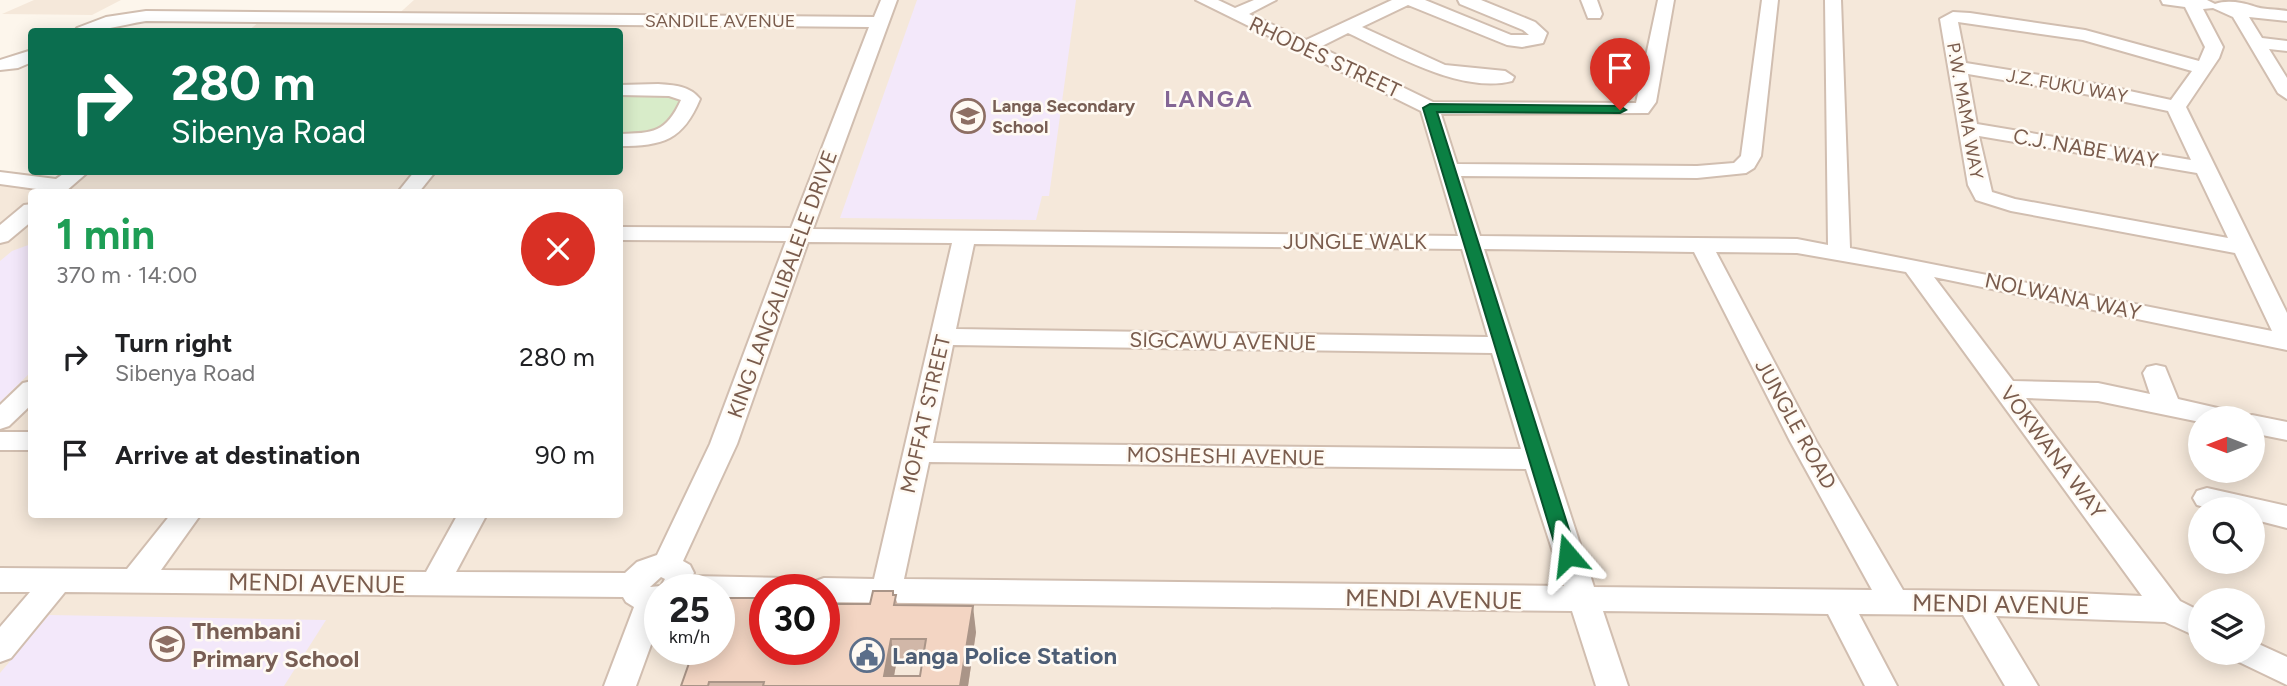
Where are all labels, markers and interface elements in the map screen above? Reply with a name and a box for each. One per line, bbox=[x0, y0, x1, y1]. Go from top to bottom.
street label: SANDILE AVENUE bbox=[645, 10, 795, 32]
street label: RHODES STREET bbox=[1245, 11, 1405, 103]
pin bbox=[1590, 38, 1650, 110]
street label: P.W. MAMA WAY bbox=[1942, 41, 1988, 181]
icon: arrive bbox=[1601, 49, 1639, 87]
text: 280 m bbox=[171, 53, 316, 112]
icon: right bbox=[56, 56, 147, 147]
street label: J.Z. FUKU WAY bbox=[2005, 64, 2130, 108]
district label: LANGA bbox=[1164, 85, 1254, 113]
place label: Langa Secondary School bbox=[992, 95, 1136, 138]
school or university icon: Langa Secondary School bbox=[949, 97, 987, 135]
text: Sibenya Road bbox=[171, 113, 366, 151]
street label: C.J. NABE WAY bbox=[2011, 123, 2161, 173]
street label: KING LANGALIBALELE DRIVE bbox=[722, 147, 842, 421]
text: 1 min bbox=[56, 209, 155, 260]
button: close bbox=[521, 212, 595, 286]
street label: JUNGLE WALK bbox=[1283, 229, 1427, 254]
text: 370 m · 14:00 bbox=[56, 261, 197, 289]
street label: NOLWANA WAY bbox=[1983, 267, 2144, 325]
text: Turn right bbox=[115, 327, 232, 359]
street label: SIGCAWU AVENUE bbox=[1129, 327, 1317, 355]
street label: MOFFAT STREET bbox=[895, 332, 955, 496]
icon: right bbox=[56, 338, 94, 376]
text: 280 m bbox=[519, 341, 595, 373]
street label: JUNGLE ROAD bbox=[1750, 355, 1842, 493]
text: Sibenya Road bbox=[115, 359, 255, 387]
street label: VOKWANA WAY bbox=[1995, 381, 2111, 523]
north arrow bbox=[2188, 406, 2264, 483]
map controls bbox=[2188, 406, 2265, 665]
icon: arrive bbox=[56, 436, 94, 474]
text: Arrive at destination bbox=[115, 439, 360, 471]
text: 90 m bbox=[535, 439, 595, 471]
street label: MOSHESHI AVENUE bbox=[1127, 442, 1325, 470]
button: search bbox=[2188, 497, 2265, 574]
position arrow bbox=[1531, 518, 1605, 592]
street label: MENDI AVENUE bbox=[228, 567, 406, 599]
speed limit sign: 30 bbox=[749, 574, 840, 665]
street label: MENDI AVENUE bbox=[1345, 583, 1523, 615]
street label: MENDI AVENUE bbox=[1912, 588, 2090, 620]
button: layers bbox=[2188, 588, 2265, 665]
text: 25 bbox=[669, 589, 710, 631]
place label: Thembani Primary School bbox=[192, 616, 359, 673]
school or university icon: Thembani Primary School bbox=[148, 625, 186, 663]
text: km/h bbox=[669, 626, 710, 648]
public building icon: Langa Police Station bbox=[848, 636, 886, 674]
place label: Langa Police Station bbox=[892, 641, 1117, 670]

